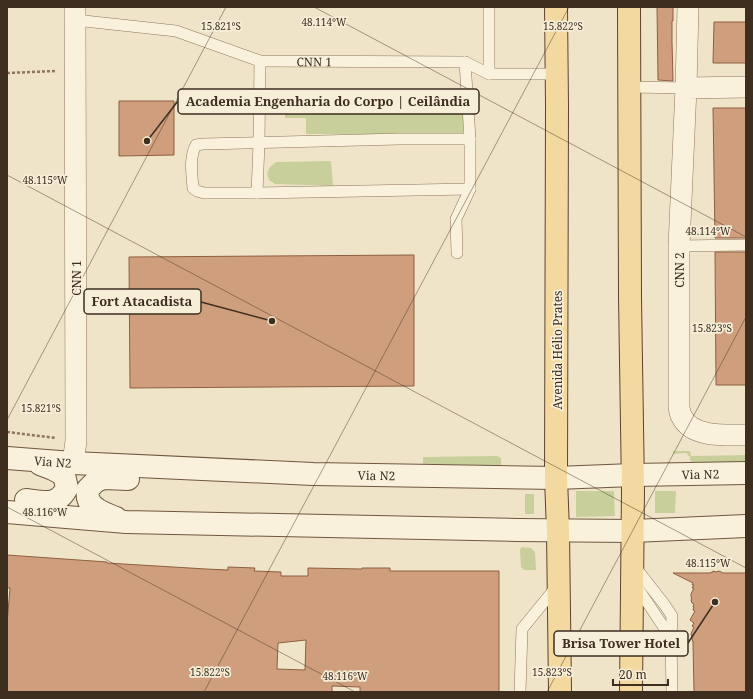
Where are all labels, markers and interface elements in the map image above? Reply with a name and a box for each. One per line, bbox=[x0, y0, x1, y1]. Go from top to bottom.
text: 48.114°W bbox=[302, 15, 347, 29]
text: 15.821°S bbox=[201, 19, 241, 33]
text: 15.822°S bbox=[543, 19, 583, 33]
street label: CNN 1 bbox=[296, 53, 332, 70]
callout: Academia Engenharia do Corpo | Ceilândia bbox=[178, 89, 479, 114]
text: Academia Engenharia do Corpo | Ceilândia bbox=[186, 92, 470, 110]
text: 48.115°W bbox=[23, 173, 68, 187]
text: 48.114°W bbox=[686, 224, 731, 238]
street label: CNN 2 bbox=[671, 252, 688, 288]
street label: CNN 1 bbox=[68, 260, 85, 296]
callout: Fort Atacadista bbox=[84, 289, 201, 314]
street label: Avenida Hélio Prates bbox=[549, 291, 566, 409]
text: Fort Atacadista bbox=[92, 292, 193, 310]
text: 15.823°S bbox=[692, 321, 732, 335]
text: 15.821°S bbox=[21, 401, 61, 415]
street label: Via N2 bbox=[33, 452, 72, 471]
street label: Via N2 bbox=[681, 465, 719, 483]
street label: Via N2 bbox=[358, 466, 396, 484]
text: 48.116°W bbox=[23, 505, 68, 519]
text: 48.115°W bbox=[686, 556, 731, 570]
callout: Brisa Tower Hotel bbox=[554, 631, 688, 656]
text: Brisa Tower Hotel bbox=[562, 634, 681, 652]
scale bar bbox=[613, 661, 668, 687]
text: 15.822°S bbox=[190, 665, 230, 679]
text: 15.823°S bbox=[532, 665, 572, 679]
text: 20 m bbox=[619, 666, 647, 683]
text: 48.116°W bbox=[323, 669, 368, 683]

